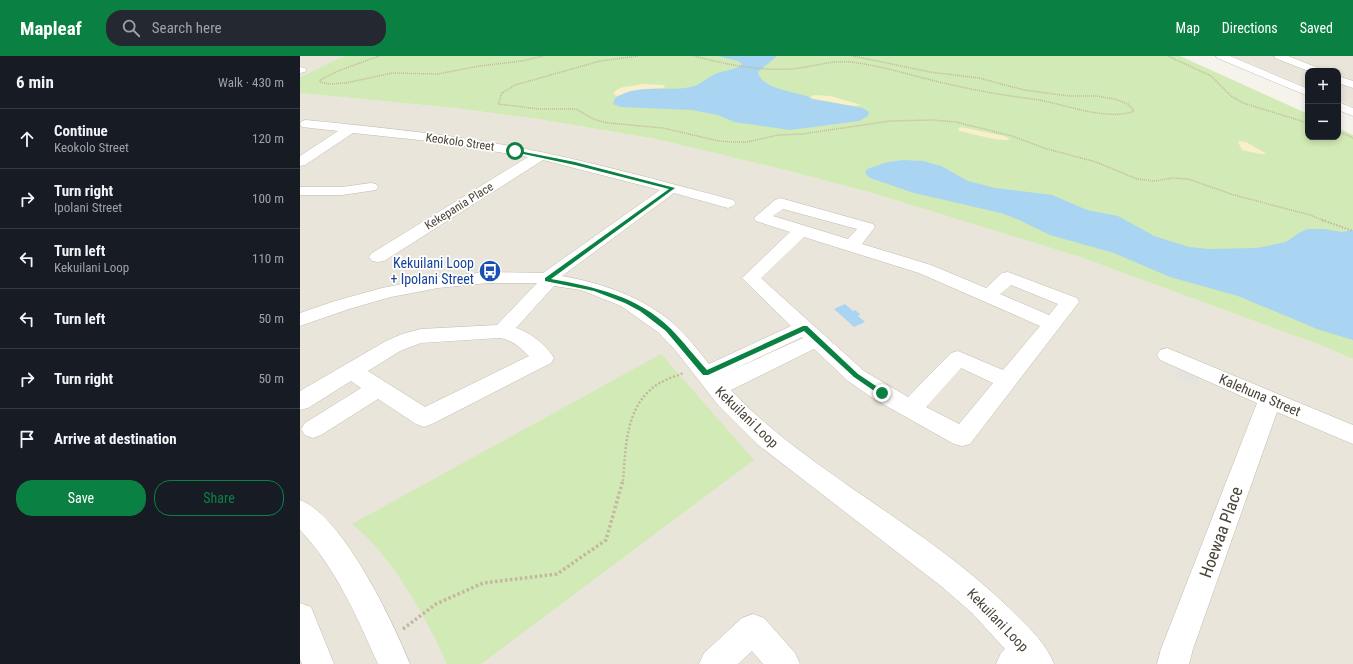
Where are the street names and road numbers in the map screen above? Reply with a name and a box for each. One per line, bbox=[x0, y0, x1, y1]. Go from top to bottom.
street label: Keokolo Street bbox=[425, 130, 496, 154]
street label: Kekepania Place bbox=[422, 179, 496, 233]
street label: Kalehuna Street bbox=[1217, 371, 1303, 419]
street label: Kekuilani Loop bbox=[712, 383, 782, 451]
street label: Hoewaa Place bbox=[1195, 484, 1247, 580]
street label: Kekuilani Loop bbox=[964, 585, 1032, 655]

